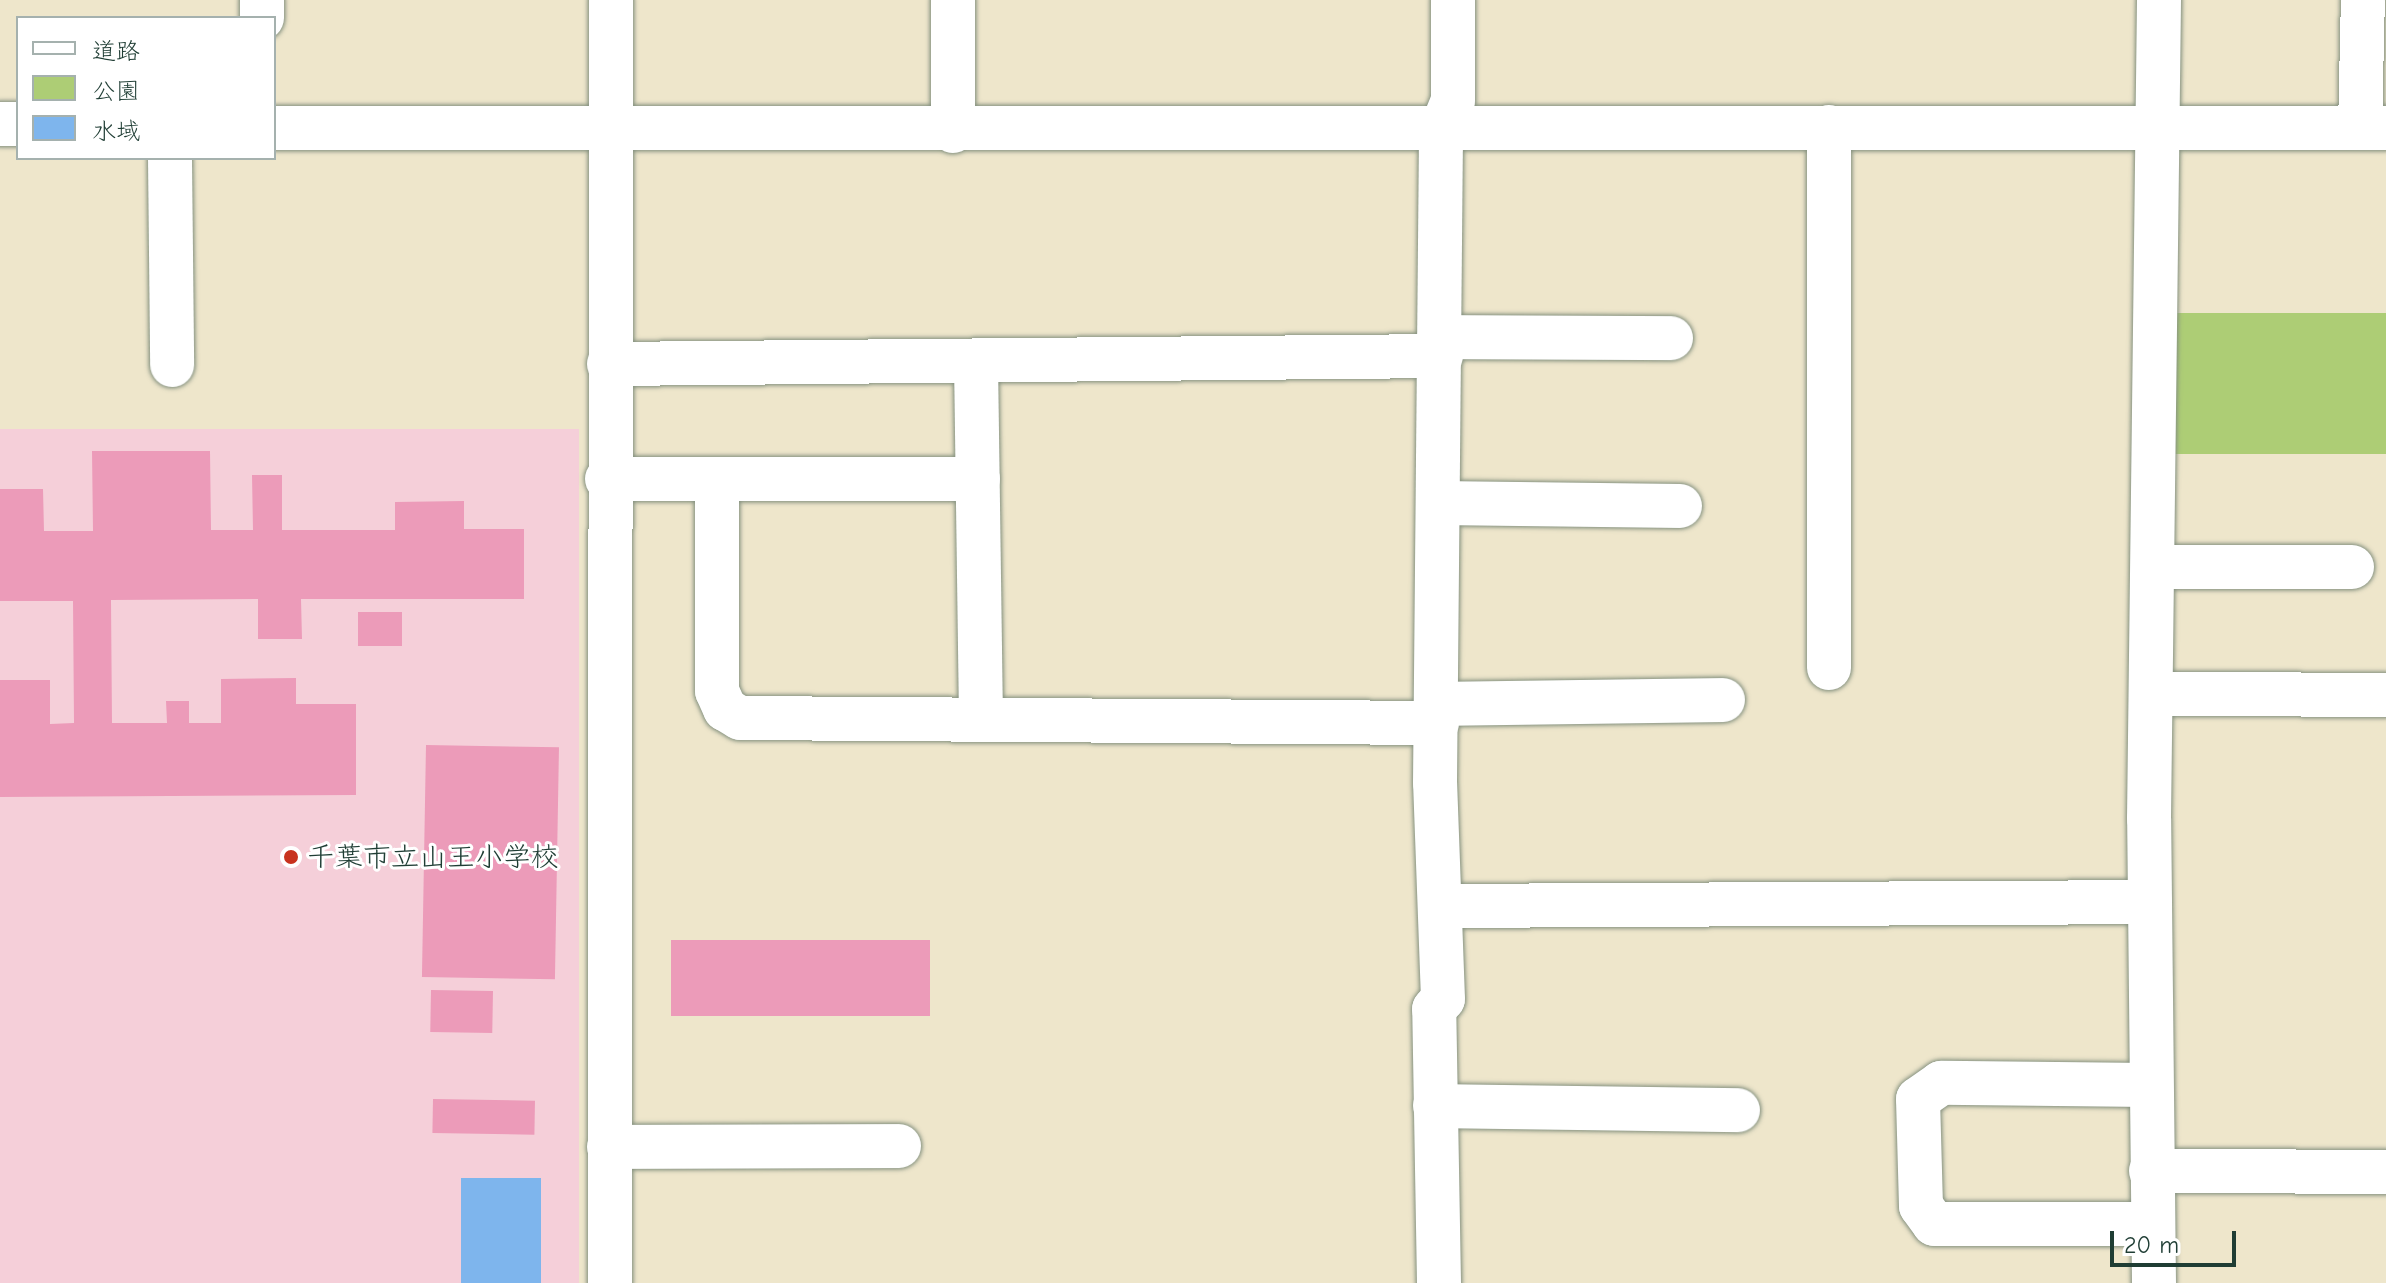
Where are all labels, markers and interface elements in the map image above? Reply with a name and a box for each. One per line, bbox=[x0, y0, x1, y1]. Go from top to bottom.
legend bbox=[16, 16, 276, 160]
text: 道路 bbox=[92, 37, 140, 65]
text: 公園 bbox=[92, 77, 140, 105]
text: 水域 bbox=[92, 117, 140, 145]
place label: 千葉市立山王小学校 bbox=[307, 840, 559, 874]
marker: 千葉市立山王小学校 bbox=[282, 848, 300, 866]
scale bar bbox=[2114, 1215, 2240, 1265]
text: 20 m bbox=[2124, 1231, 2179, 1259]

